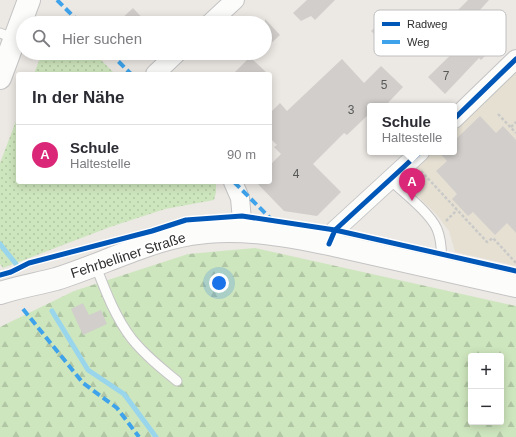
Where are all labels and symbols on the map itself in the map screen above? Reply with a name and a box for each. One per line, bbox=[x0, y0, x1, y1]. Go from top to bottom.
legend bbox=[374, 10, 506, 56]
text: Radweg bbox=[407, 18, 447, 30]
text: Weg bbox=[407, 36, 429, 48]
house number: 7 bbox=[443, 69, 450, 83]
house number: 5 bbox=[381, 78, 388, 92]
house number: 3 bbox=[348, 103, 355, 117]
house number: 4 bbox=[293, 167, 300, 181]
pin: A bbox=[399, 168, 425, 201]
street label: Fehrbelliner Straße bbox=[69, 229, 188, 281]
your location bbox=[209, 273, 229, 293]

